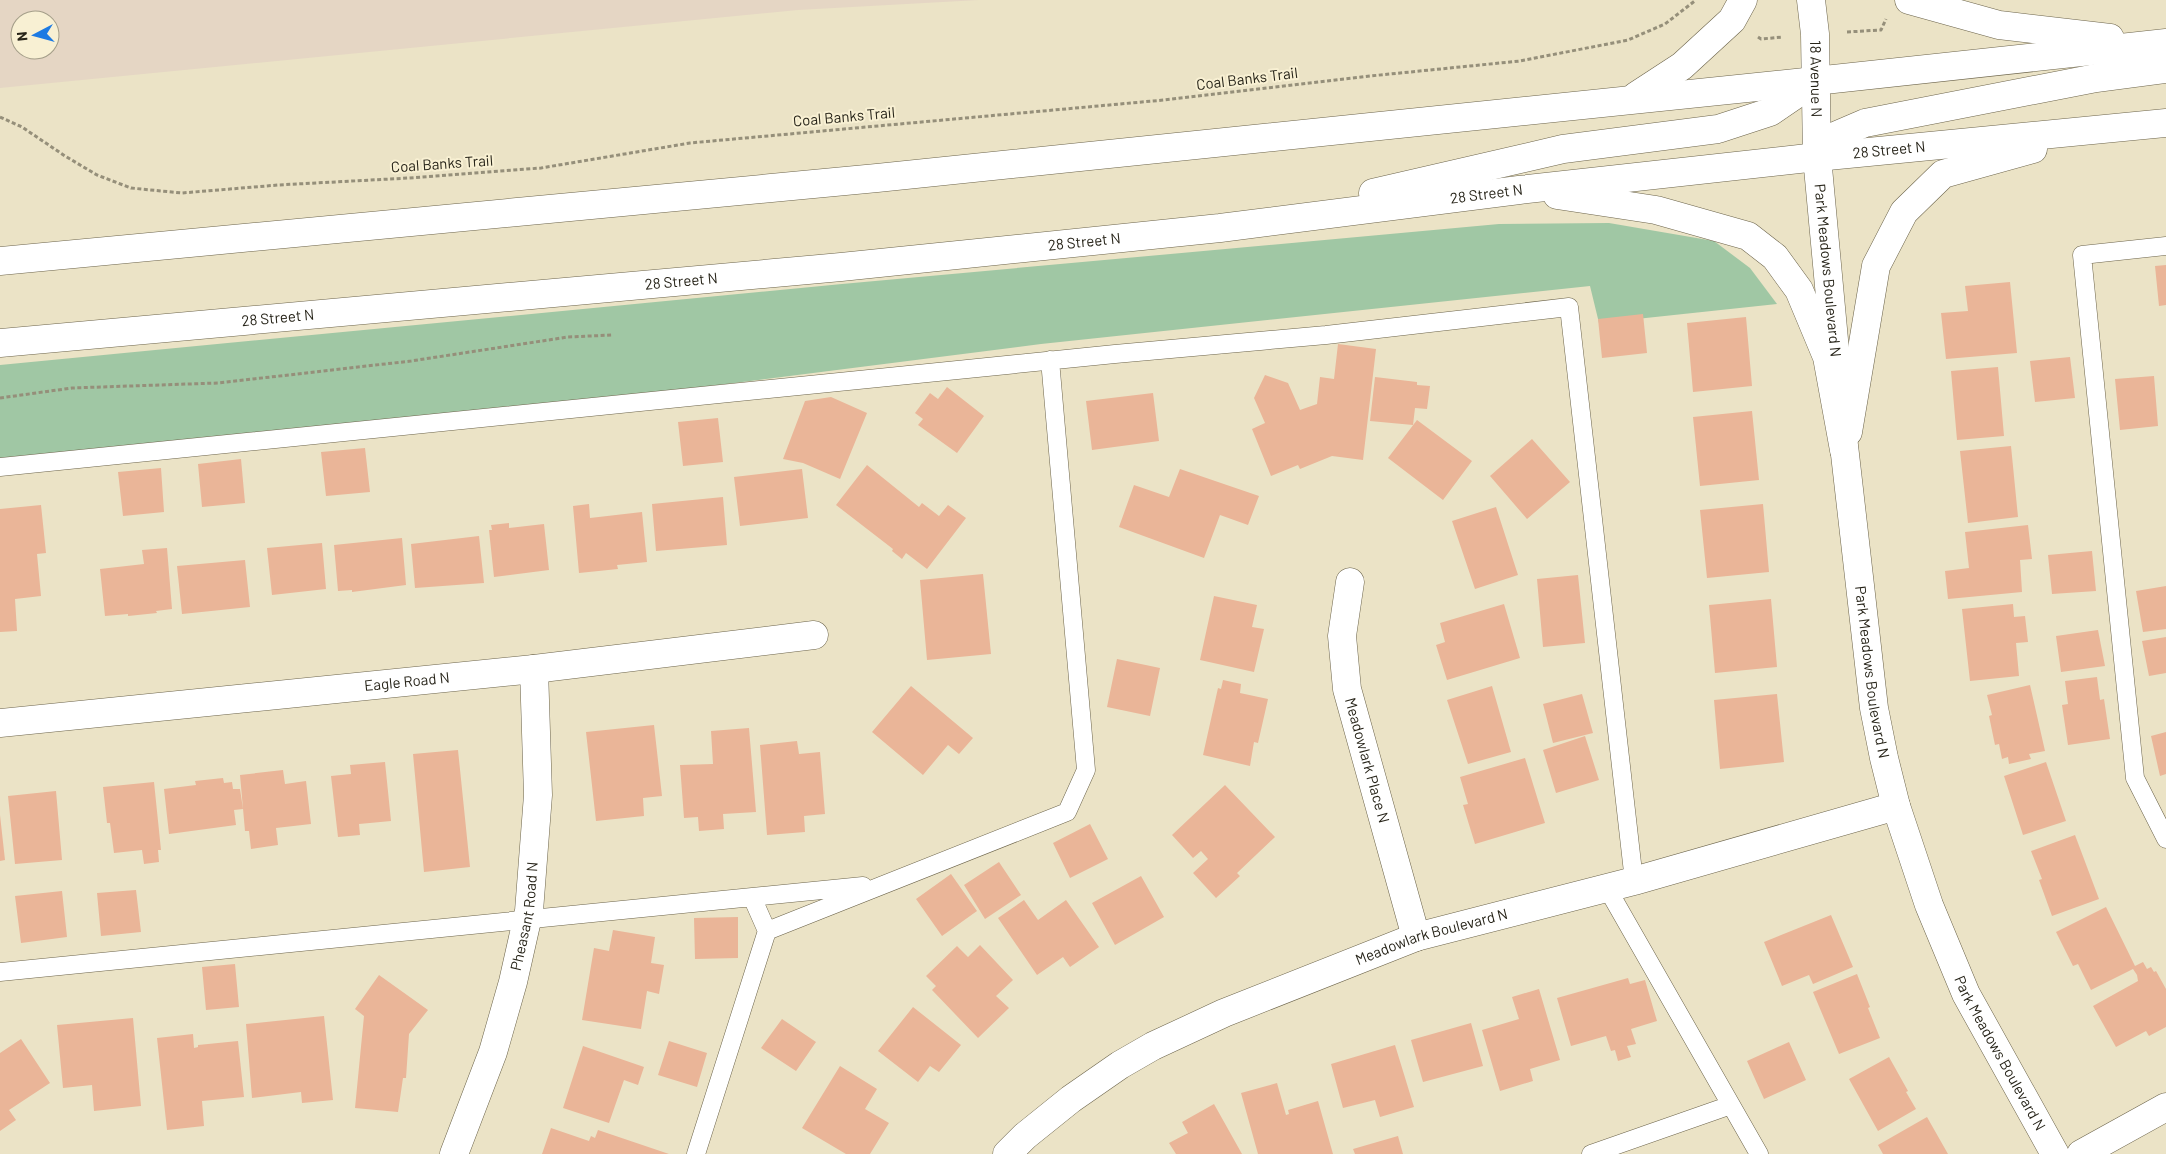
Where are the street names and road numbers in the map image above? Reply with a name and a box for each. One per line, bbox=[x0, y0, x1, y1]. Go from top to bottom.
street label: 18 Avenue N bbox=[1807, 40, 1826, 117]
street label: Coal Banks Trail bbox=[1195, 63, 1299, 93]
street label: Coal Banks Trail bbox=[792, 103, 896, 129]
street label: 28 Street N bbox=[1852, 136, 1926, 161]
street label: Coal Banks Trail bbox=[390, 150, 494, 176]
street label: 28 Street N bbox=[1449, 180, 1524, 207]
street label: Park Meadows Boulevard N bbox=[1812, 183, 1846, 358]
street label: 28 Street N bbox=[1047, 228, 1121, 254]
street label: 28 Street N bbox=[644, 268, 718, 293]
street label: 28 Street N bbox=[241, 305, 315, 329]
street label: Park Meadows Boulevard N bbox=[1852, 585, 1894, 760]
street label: Eagle Road N bbox=[363, 668, 450, 694]
street label: Meadowlark Place N bbox=[1342, 695, 1394, 825]
street label: Pheasant Road N bbox=[506, 861, 541, 972]
street label: Meadowlark Boulevard N bbox=[1352, 904, 1509, 968]
street label: Park Meadows Boulevard N bbox=[1951, 973, 2050, 1133]

